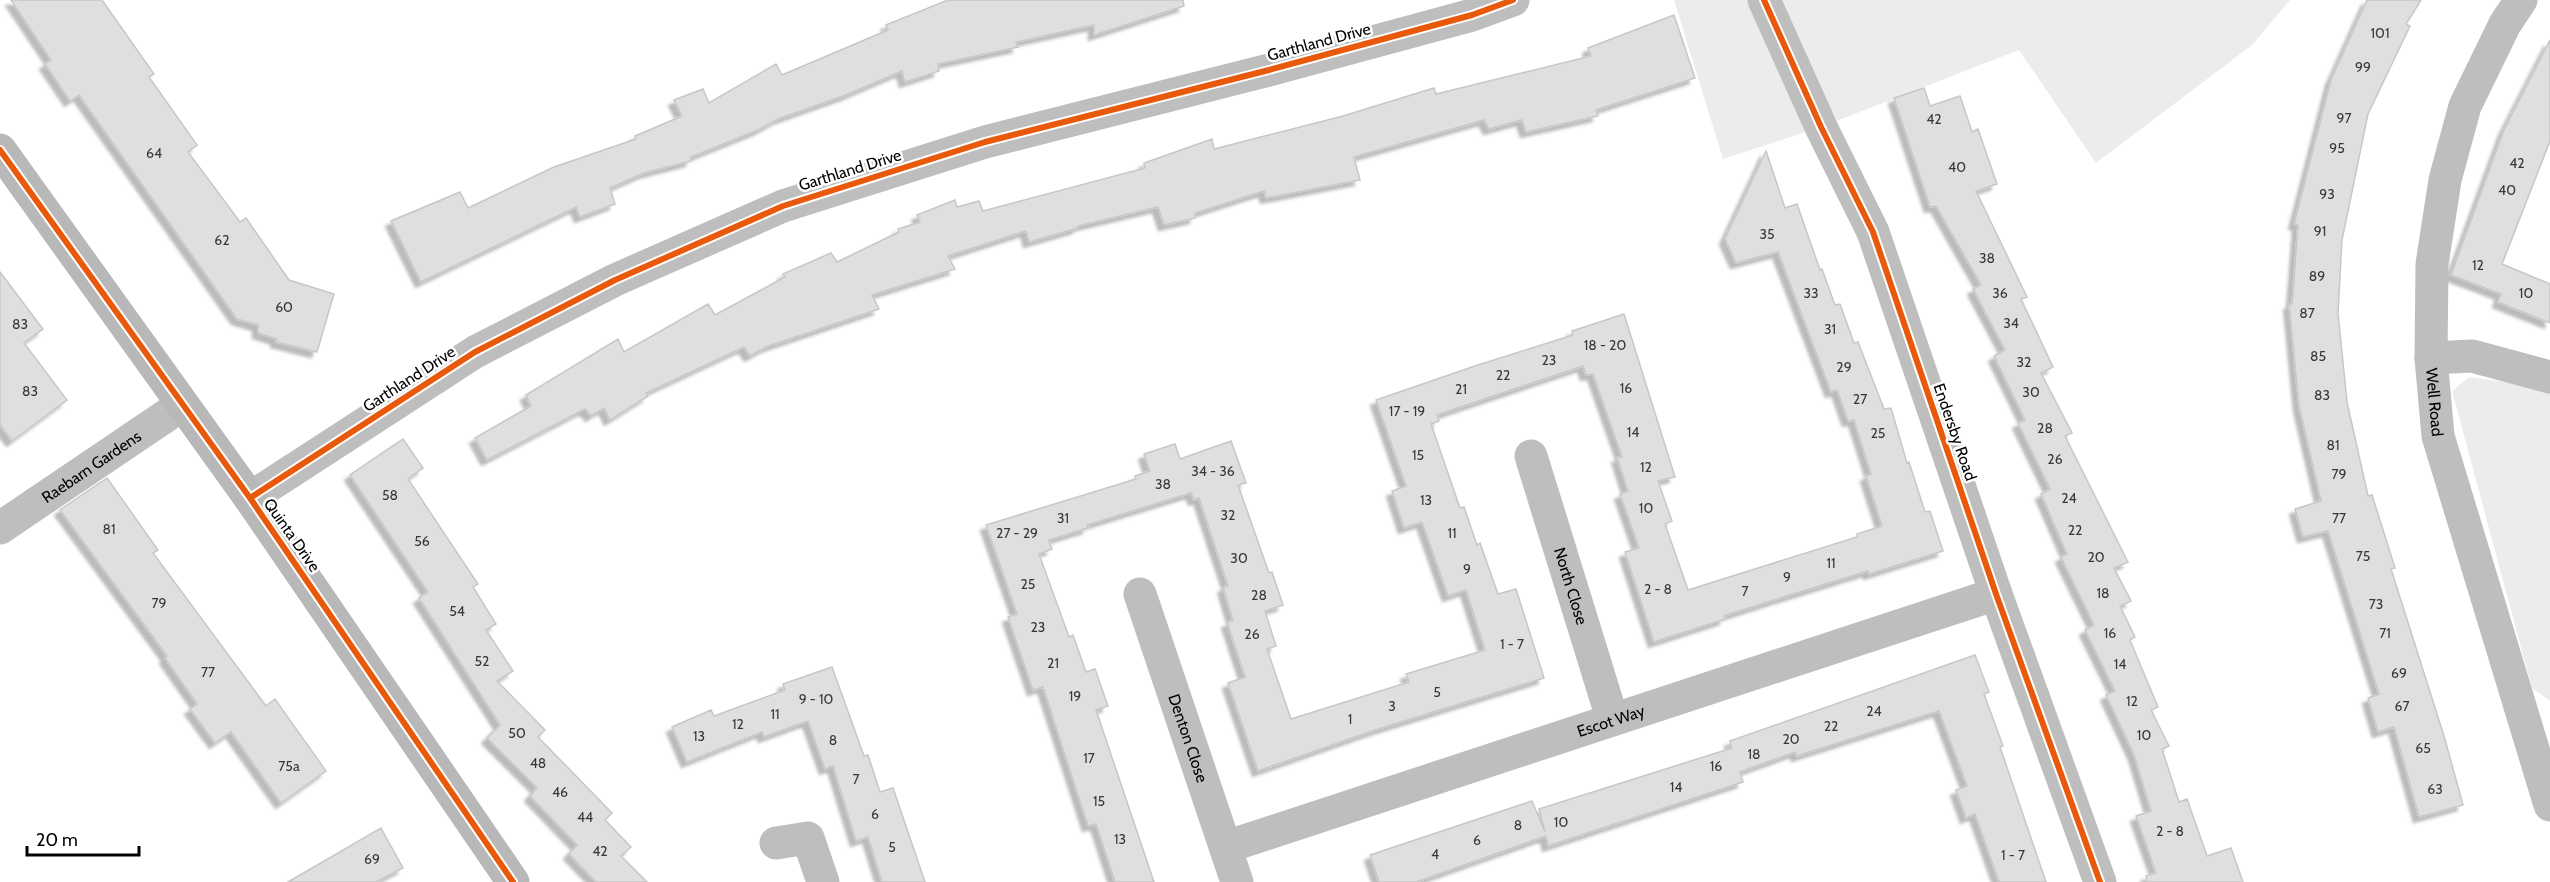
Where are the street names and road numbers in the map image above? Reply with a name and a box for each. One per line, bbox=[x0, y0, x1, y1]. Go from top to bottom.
street label: Garthland Drive bbox=[1265, 19, 1373, 65]
street label: Garthland Drive bbox=[796, 145, 904, 195]
street label: Garthland Drive bbox=[359, 342, 459, 416]
street label: Well Road bbox=[2422, 367, 2447, 437]
street label: Endersby Road bbox=[1929, 381, 1981, 483]
street label: Raebarn Gardens bbox=[38, 426, 145, 507]
street label: Quinta Drive bbox=[260, 495, 324, 575]
street label: North Close bbox=[1550, 545, 1592, 627]
street label: Denton Close bbox=[1165, 691, 1212, 785]
street label: Escot Way bbox=[1574, 701, 1647, 741]

